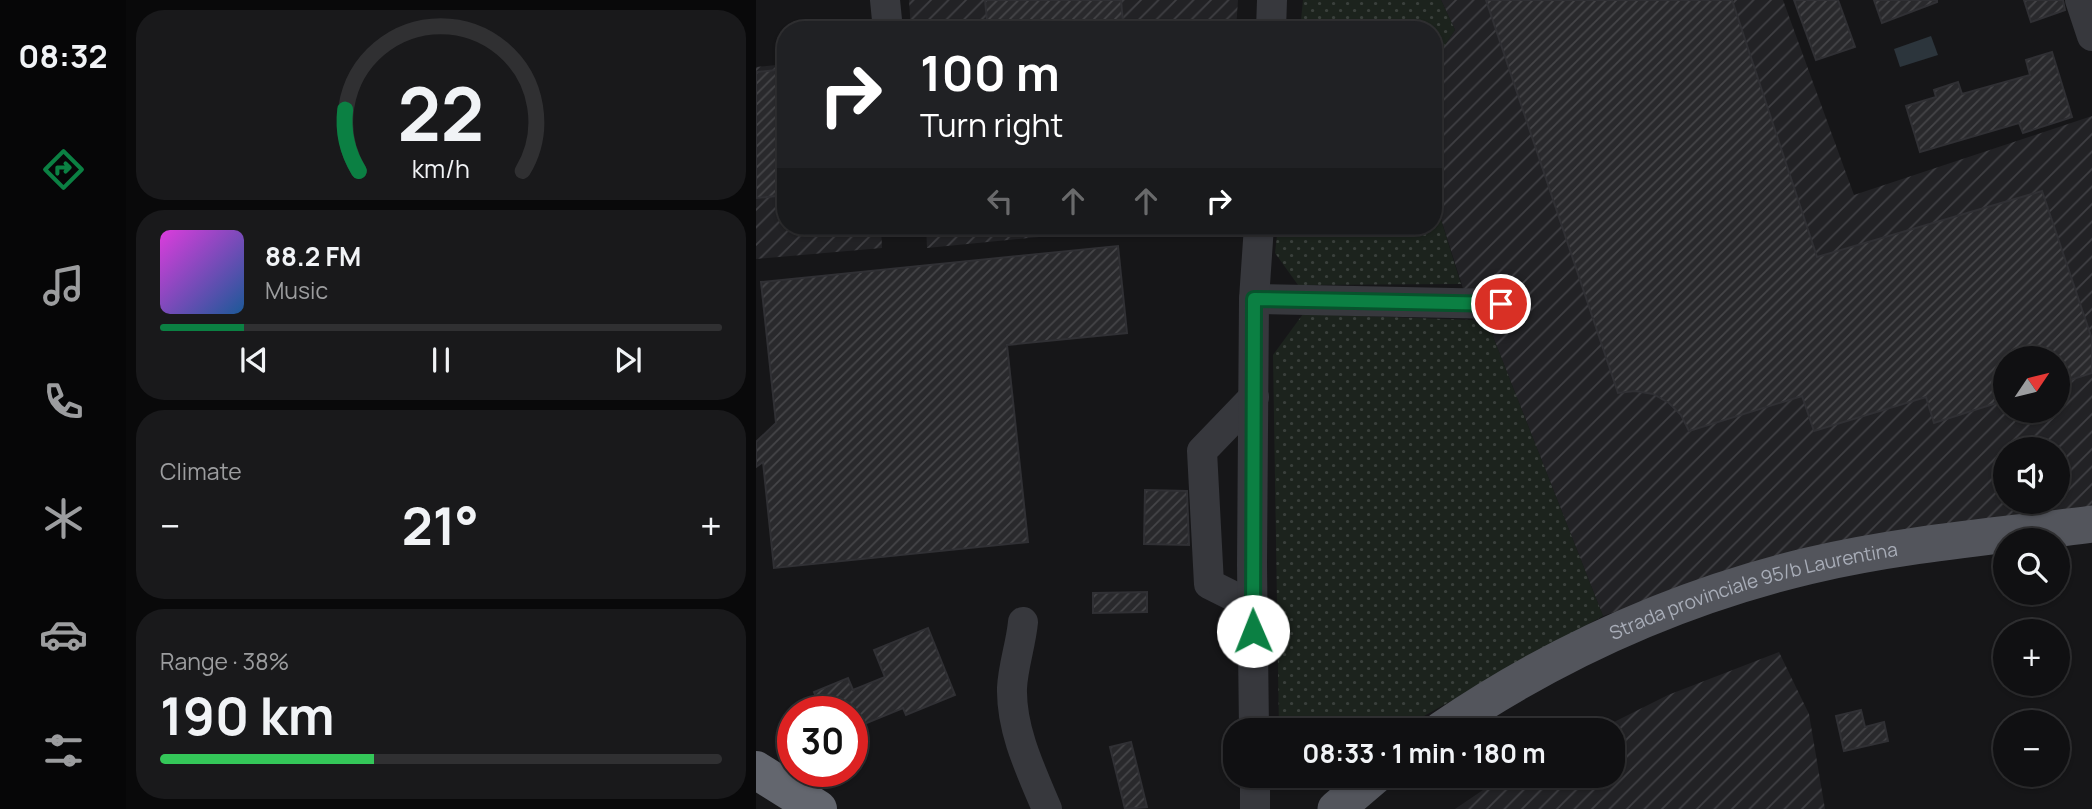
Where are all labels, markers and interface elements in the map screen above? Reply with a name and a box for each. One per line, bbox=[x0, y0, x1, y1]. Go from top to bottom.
text: 08:32 bbox=[18, 34, 108, 78]
text: 100 m bbox=[920, 39, 1060, 106]
icon: right bbox=[805, 49, 896, 140]
text: 22 bbox=[398, 63, 484, 163]
text: Turn right bbox=[920, 103, 1063, 147]
icon: directions bbox=[39, 145, 88, 194]
text: km/h bbox=[412, 151, 470, 186]
icon: left bbox=[981, 182, 1019, 220]
icon: ahead bbox=[1054, 182, 1092, 220]
icon: ahead bbox=[1127, 182, 1165, 220]
icon: right bbox=[1200, 182, 1238, 220]
text: 88.2 FM bbox=[265, 238, 361, 274]
icon: music bbox=[39, 261, 88, 310]
text: Music bbox=[265, 274, 328, 306]
pin bbox=[1471, 274, 1531, 334]
icon: arrive bbox=[1482, 285, 1520, 323]
icon: previous bbox=[235, 341, 273, 379]
icon: pause bbox=[422, 341, 460, 379]
icon: next bbox=[609, 341, 647, 379]
north arrow bbox=[1993, 346, 2070, 424]
map controls bbox=[1993, 346, 2070, 787]
icon: phone bbox=[39, 377, 88, 426]
button: sound bbox=[1993, 437, 2070, 514]
text: Climate bbox=[160, 455, 242, 487]
text: 21° bbox=[402, 490, 479, 561]
icon: climate bbox=[39, 494, 88, 543]
text: − bbox=[160, 499, 181, 551]
text: + bbox=[700, 499, 722, 551]
button: search bbox=[1993, 528, 2070, 605]
street label: Strada provinciale 95/b Laurentina bbox=[1605, 536, 1899, 646]
position arrow bbox=[1216, 594, 1290, 668]
icon: car bbox=[39, 610, 88, 659]
button: + bbox=[1993, 619, 2070, 696]
text: Range · 38% bbox=[160, 645, 289, 677]
text: 190 km bbox=[160, 680, 334, 751]
speed limit sign: 30 bbox=[777, 696, 868, 787]
button: − bbox=[1993, 710, 2070, 787]
icon: filters bbox=[39, 726, 88, 775]
text: 08:33 · 1 min · 180 m bbox=[1302, 735, 1546, 771]

